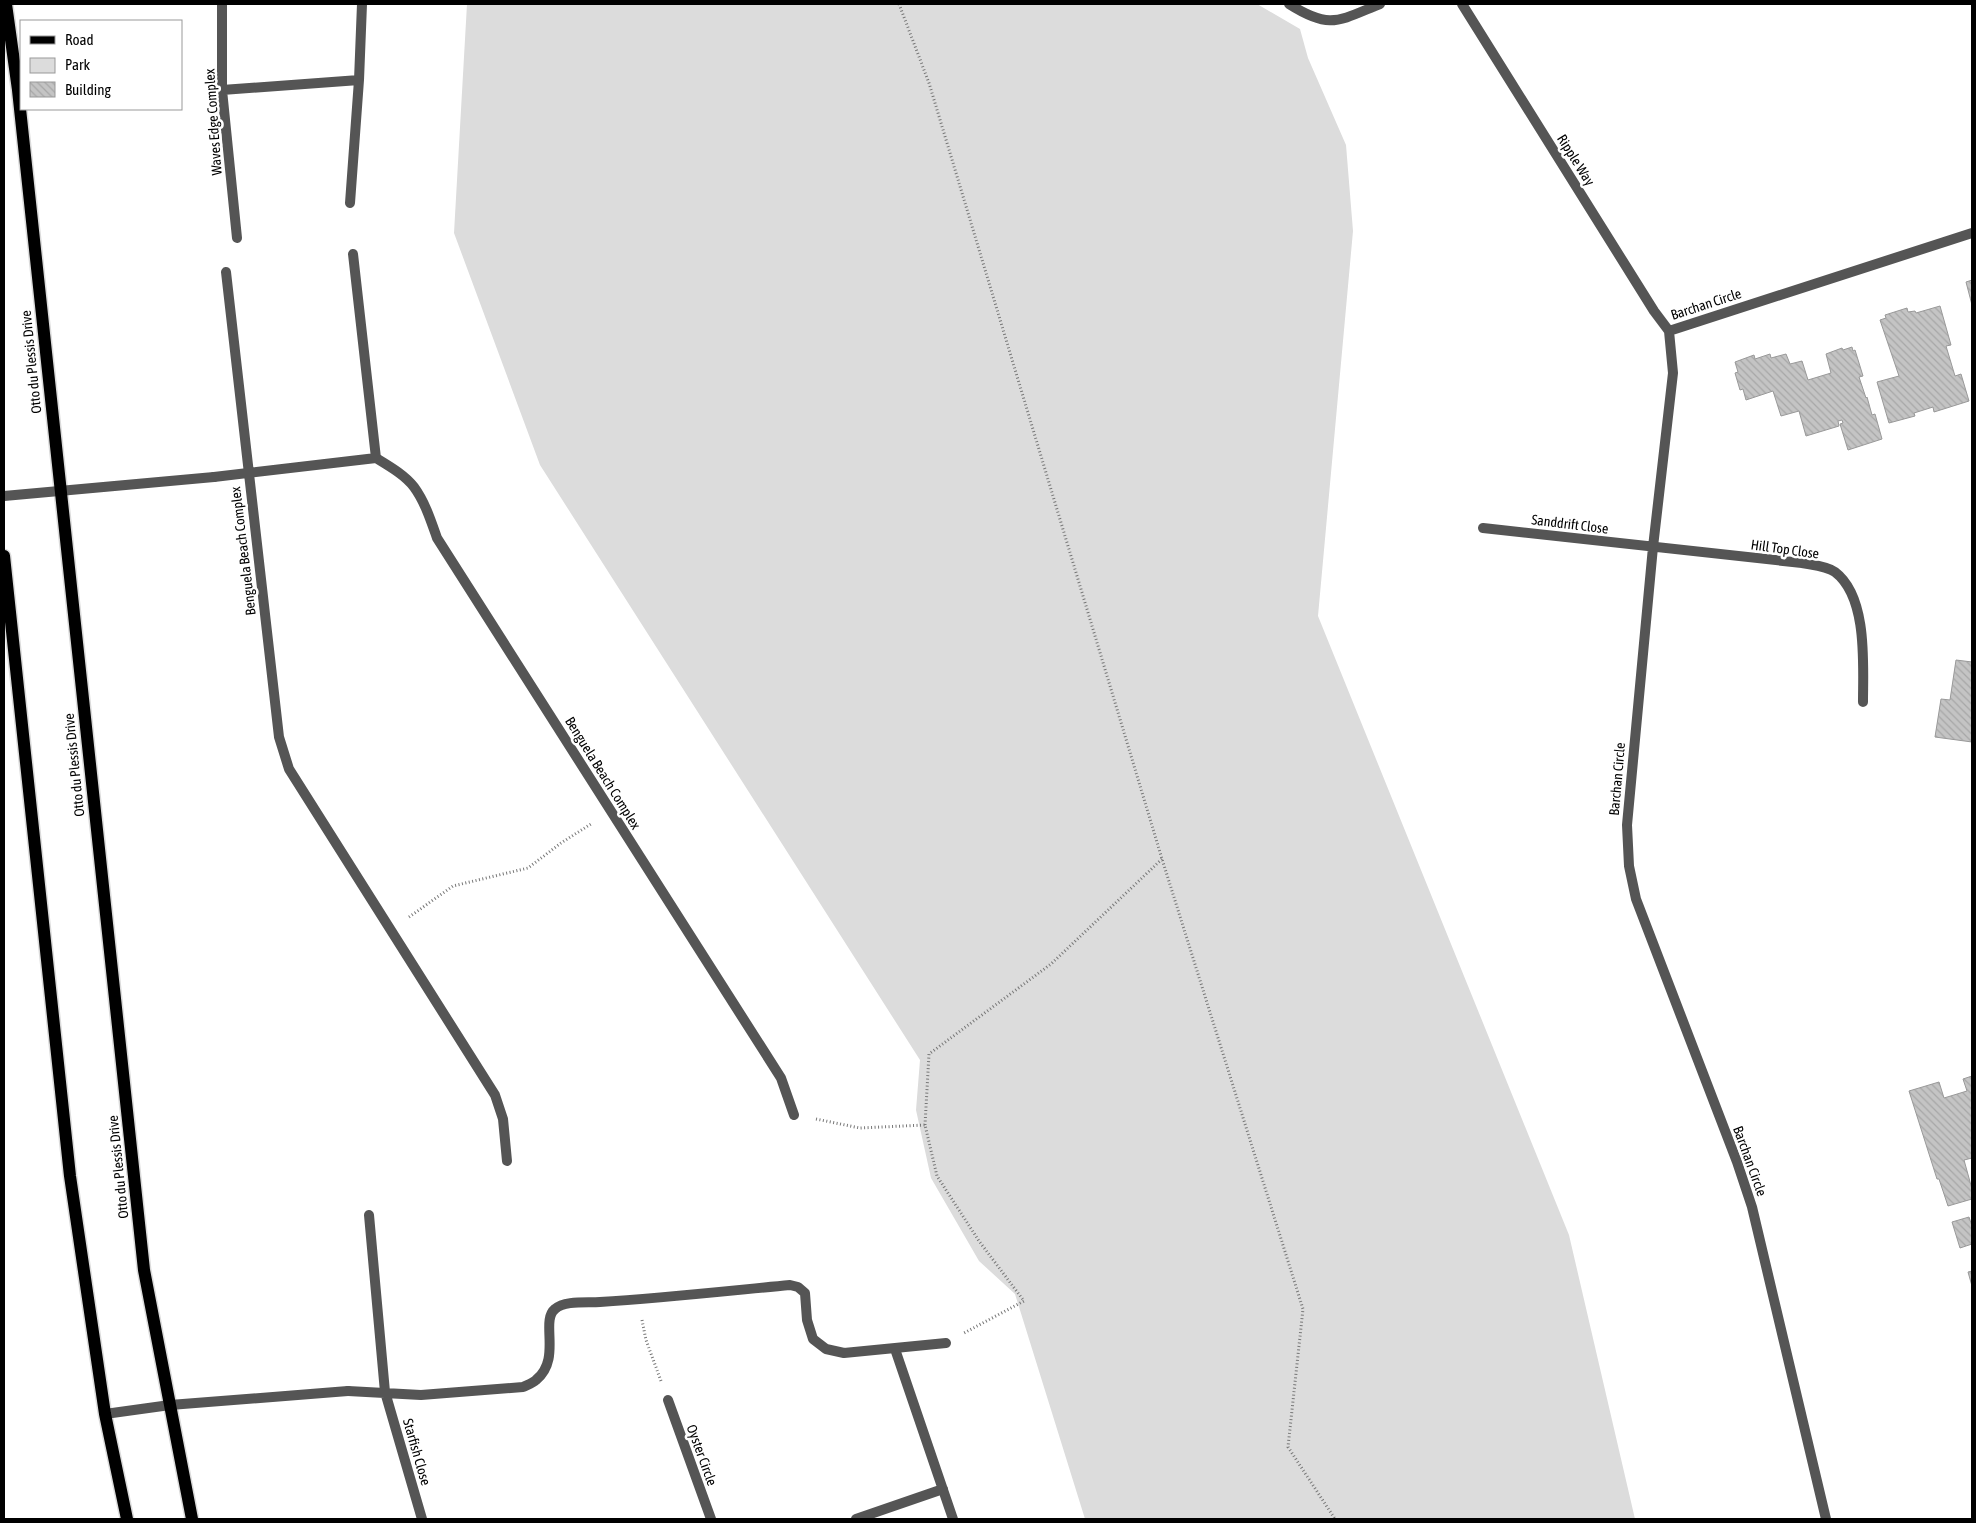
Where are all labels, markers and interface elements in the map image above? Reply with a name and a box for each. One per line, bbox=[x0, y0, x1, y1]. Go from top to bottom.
legend bbox=[20, 20, 182, 110]
text: Road bbox=[65, 31, 94, 48]
text: Park bbox=[65, 56, 90, 73]
street label: Waves Edge Complex bbox=[201, 68, 225, 176]
text: Building bbox=[65, 81, 111, 98]
street label: Ripple Way bbox=[1554, 131, 1598, 189]
street label: Barchan Circle bbox=[1669, 285, 1743, 323]
street label: Otto du Plessis Drive bbox=[18, 310, 44, 414]
street label: Benguela Beach Complex bbox=[227, 485, 259, 616]
street label: Sanddrift Close bbox=[1531, 511, 1609, 537]
street label: Hill Top Close bbox=[1750, 536, 1820, 562]
street label: Otto du Plessis Drive bbox=[61, 713, 87, 817]
street label: Benguela Beach Complex bbox=[562, 714, 644, 832]
street label: Barchan Circle bbox=[1606, 742, 1628, 816]
street label: Otto du Plessis Drive bbox=[105, 1115, 131, 1219]
street label: Barchan Circle bbox=[1730, 1124, 1770, 1198]
street label: Starfish Close bbox=[400, 1417, 434, 1487]
street label: Oyster Circle bbox=[684, 1422, 720, 1488]

